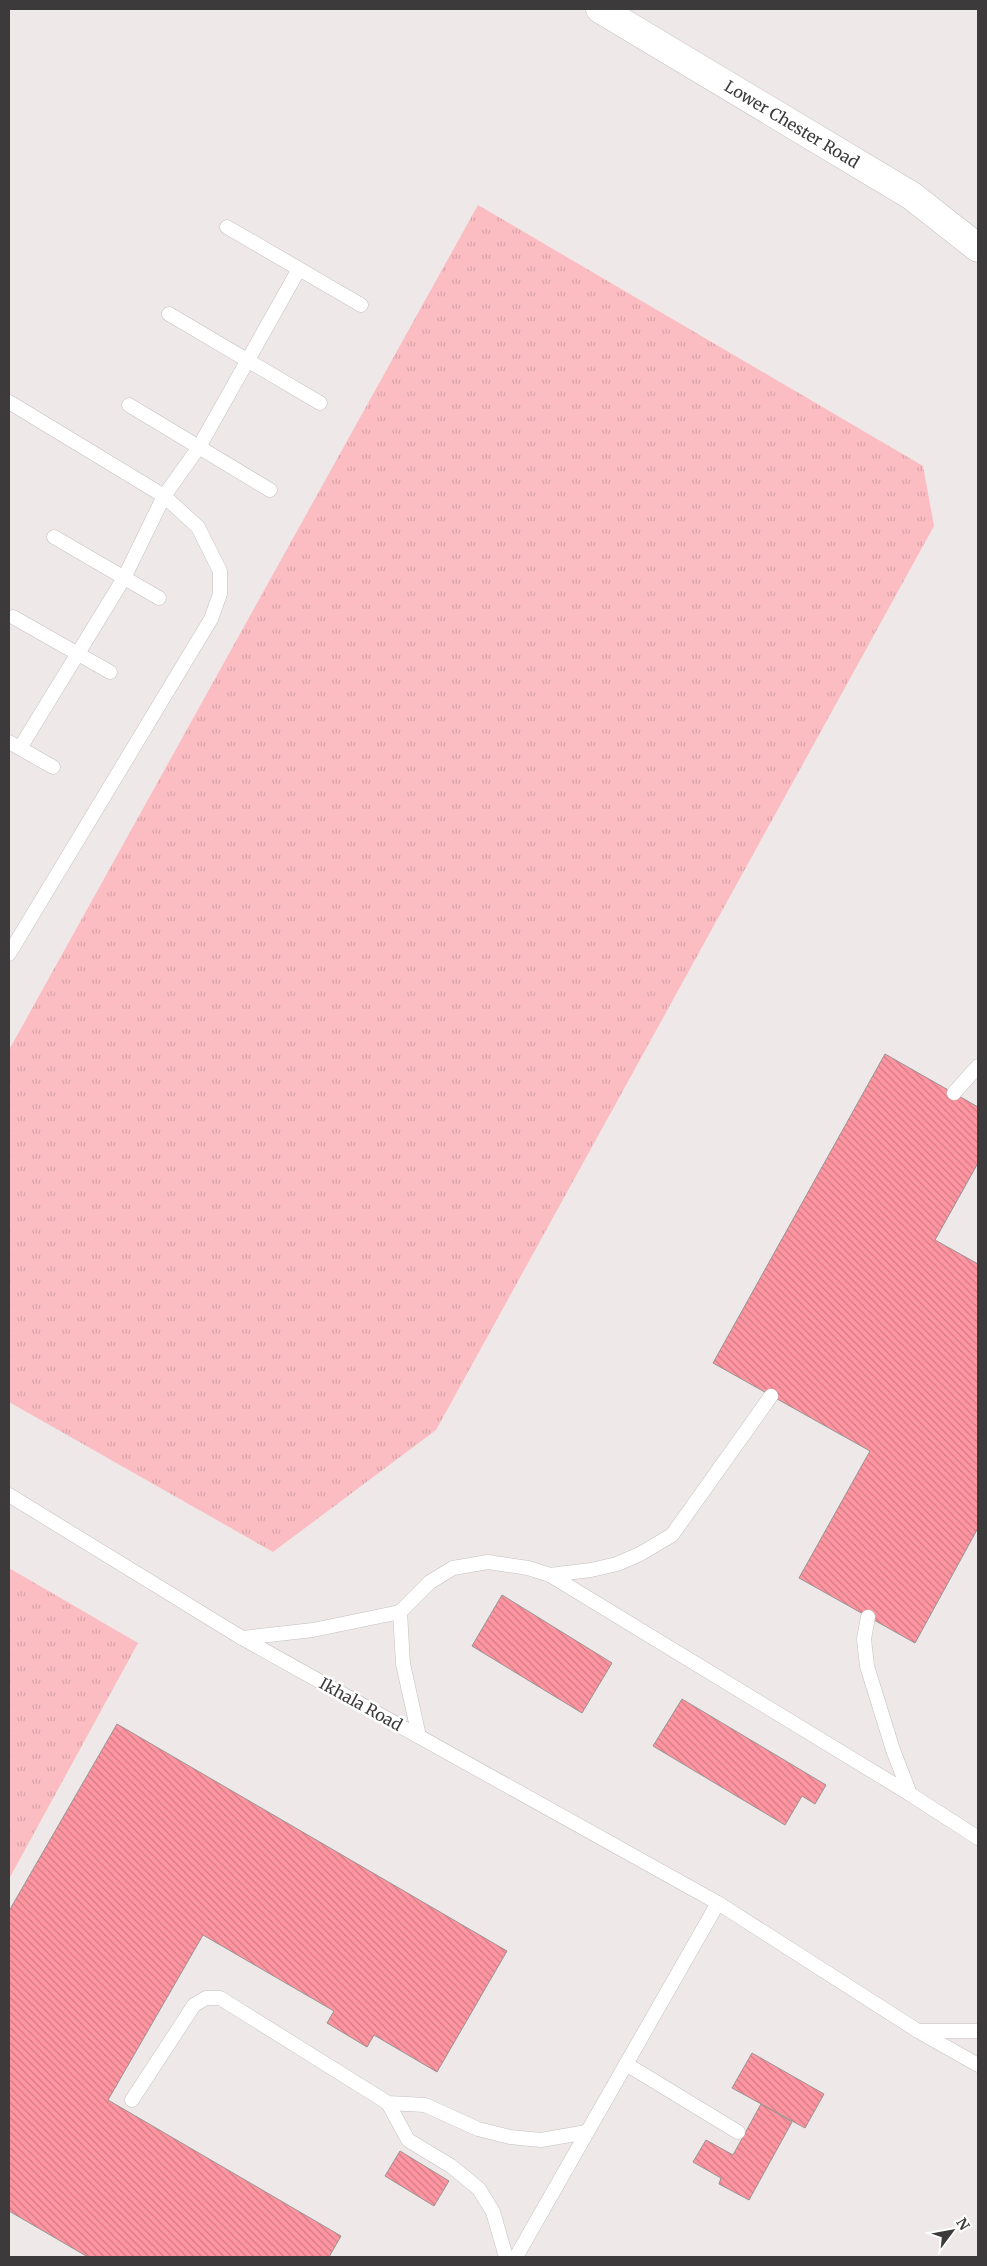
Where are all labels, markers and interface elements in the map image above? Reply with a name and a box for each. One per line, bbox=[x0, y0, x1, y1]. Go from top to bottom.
street label: Lower Chester Road bbox=[721, 76, 863, 172]
street label: Ikhala Road bbox=[316, 1673, 406, 1735]
north arrow bbox=[927, 2206, 977, 2256]
text: N bbox=[952, 2215, 974, 2234]

